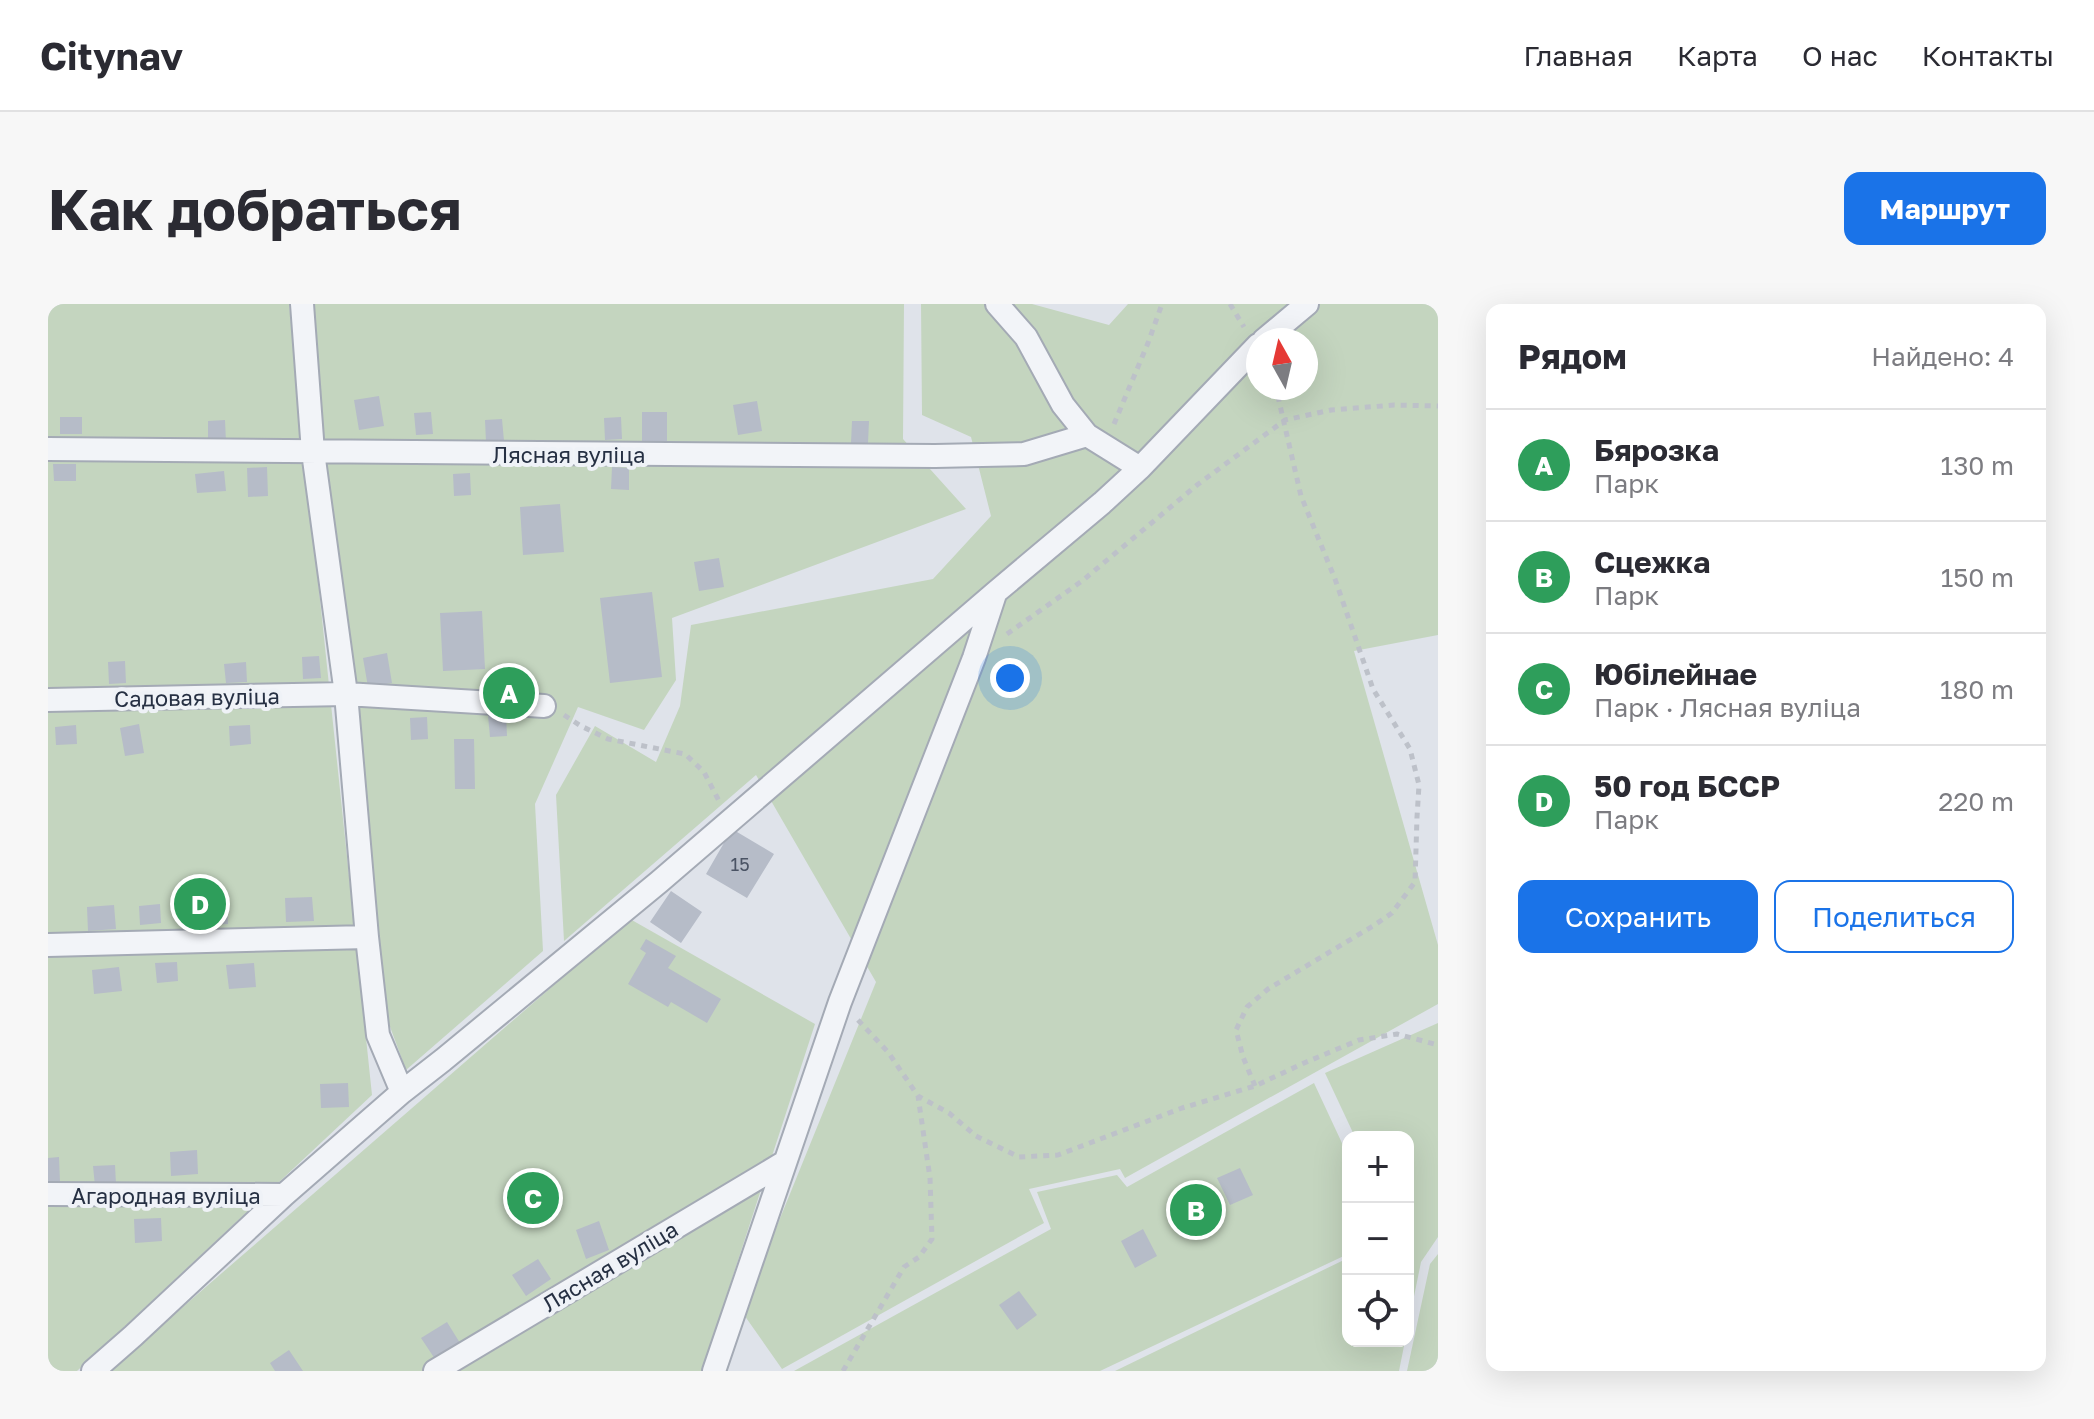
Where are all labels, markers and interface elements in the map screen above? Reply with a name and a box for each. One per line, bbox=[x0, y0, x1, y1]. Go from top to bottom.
text: Citynav bbox=[40, 33, 183, 78]
text: Главная bbox=[1523, 39, 1633, 72]
text: Карта bbox=[1677, 39, 1758, 72]
text: О нас bbox=[1802, 39, 1878, 72]
text: Контакты bbox=[1922, 39, 2054, 72]
button: Маршрут bbox=[1844, 172, 2046, 245]
text: Как добраться bbox=[48, 175, 462, 242]
north arrow bbox=[1246, 328, 1318, 400]
text: Рядом bbox=[1518, 336, 1627, 376]
text: Найдено: 4 bbox=[1871, 341, 2014, 372]
text: Бярозка bbox=[1594, 432, 1719, 468]
street label: Лясная вуліца bbox=[492, 441, 646, 468]
text: A bbox=[1535, 450, 1553, 481]
text: 130 m bbox=[1941, 450, 2014, 481]
text: Парк bbox=[1594, 468, 1659, 499]
text: Сцежка bbox=[1594, 544, 1710, 580]
text: B bbox=[1535, 562, 1553, 593]
text: 150 m bbox=[1941, 562, 2014, 593]
text: Парк bbox=[1594, 580, 1659, 611]
text: Юбілейнае bbox=[1594, 656, 1757, 692]
your location bbox=[990, 658, 1030, 698]
pin: A bbox=[483, 663, 535, 723]
text: C bbox=[1535, 674, 1553, 705]
text: 180 m bbox=[1940, 674, 2014, 705]
street label: Садовая вуліца bbox=[114, 682, 280, 712]
text: Парк · Лясная вуліца bbox=[1594, 692, 1861, 723]
text: 50 год БССР bbox=[1594, 768, 1780, 804]
text: D bbox=[1535, 786, 1553, 817]
text: 220 m bbox=[1938, 786, 2014, 817]
text: Парк bbox=[1594, 804, 1659, 835]
house number: 15 bbox=[730, 853, 750, 875]
pin: D bbox=[174, 874, 226, 934]
button: Сохранить bbox=[1518, 880, 1758, 953]
button: Поделиться bbox=[1774, 880, 2014, 953]
map controls bbox=[1342, 1131, 1414, 1347]
button: + bbox=[1342, 1131, 1414, 1203]
pin: C bbox=[507, 1168, 559, 1228]
pin: B bbox=[1170, 1180, 1222, 1240]
street label: Агародная вуліца bbox=[71, 1182, 261, 1209]
button: − bbox=[1342, 1203, 1414, 1275]
street label: Лясная вуліца bbox=[537, 1215, 683, 1317]
button: locate bbox=[1342, 1275, 1414, 1347]

